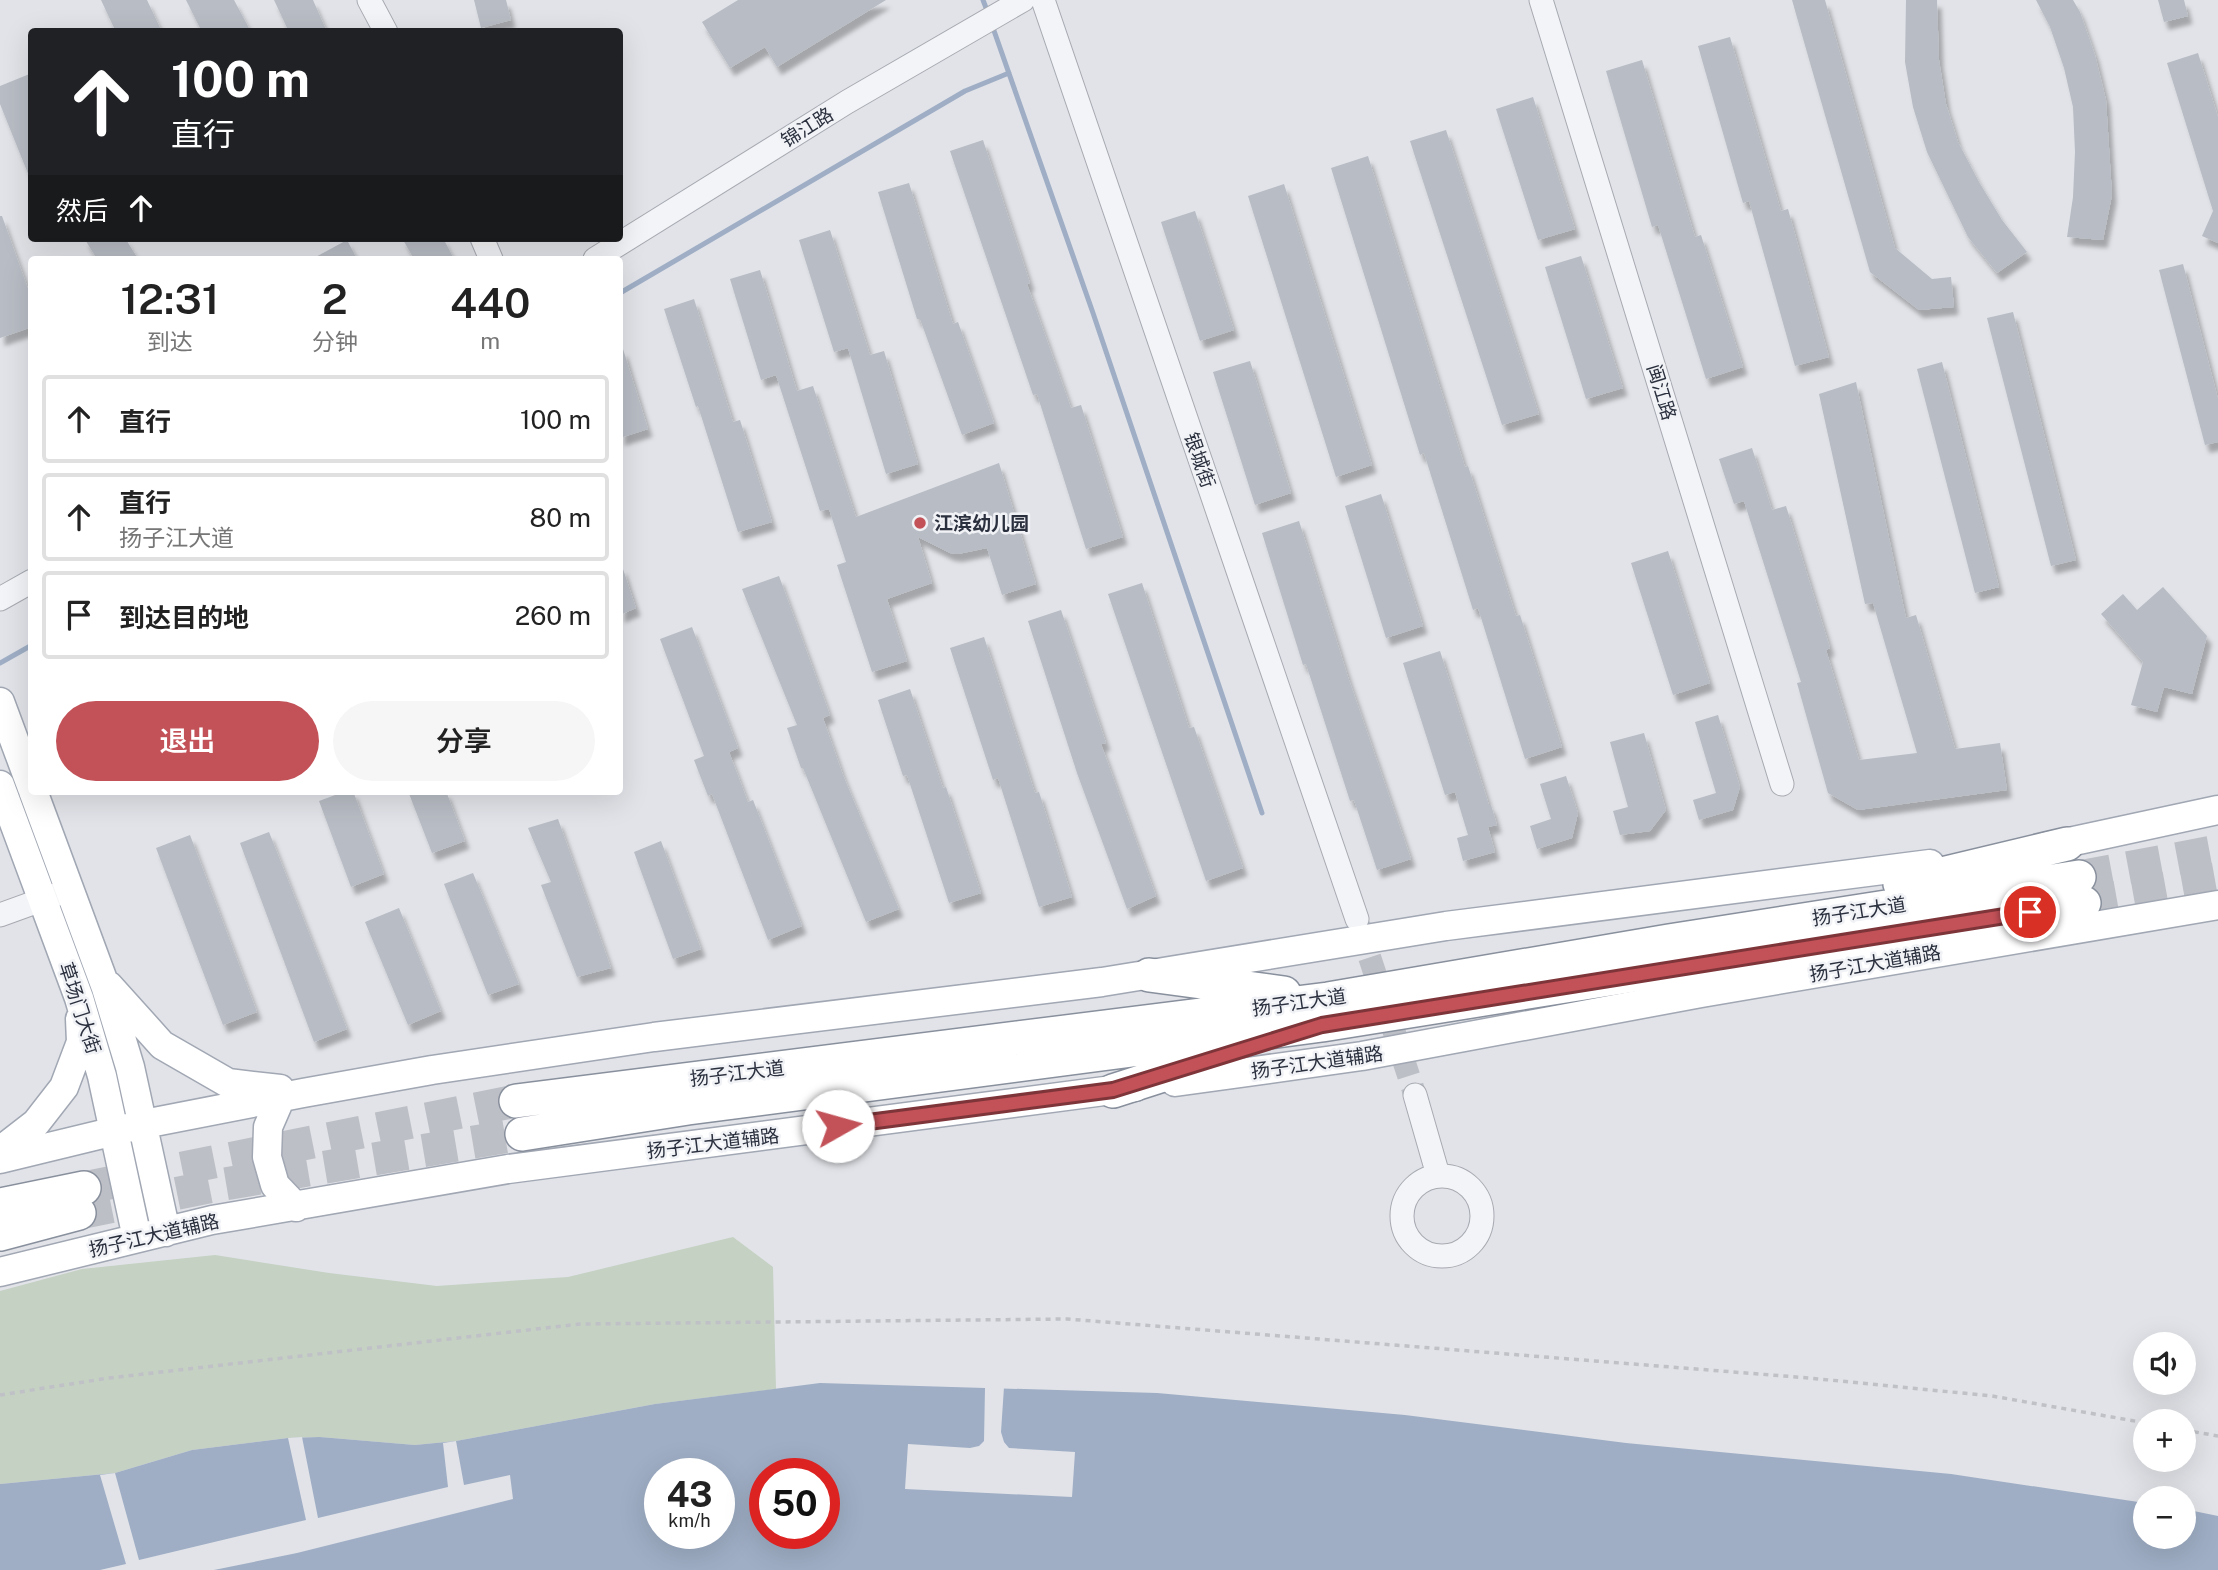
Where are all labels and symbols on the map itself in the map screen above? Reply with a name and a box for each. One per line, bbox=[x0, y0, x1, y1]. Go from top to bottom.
street label: 锦江路 bbox=[777, 103, 837, 151]
street label: 闽江路 bbox=[1643, 362, 1681, 422]
street label: 银城街 bbox=[1180, 429, 1220, 491]
place label: 江滨幼儿园 bbox=[934, 512, 1029, 534]
marker: 江滨幼儿园 bbox=[912, 515, 928, 531]
pin bbox=[2000, 882, 2060, 942]
street label: 扬子江大道 bbox=[1810, 893, 1908, 929]
street label: 扬子江大道辅路 bbox=[1808, 941, 1942, 985]
street label: 草场门大街 bbox=[55, 959, 105, 1057]
street label: 扬子江大道 bbox=[1250, 984, 1348, 1020]
street label: 扬子江大道辅路 bbox=[1250, 1042, 1384, 1082]
street label: 扬子江大道 bbox=[689, 1056, 785, 1090]
position arrow bbox=[801, 1089, 875, 1163]
street label: 扬子江大道辅路 bbox=[646, 1124, 780, 1162]
street label: 扬子江大道辅路 bbox=[87, 1209, 221, 1261]
speed limit sign: 50 bbox=[749, 1458, 840, 1549]

